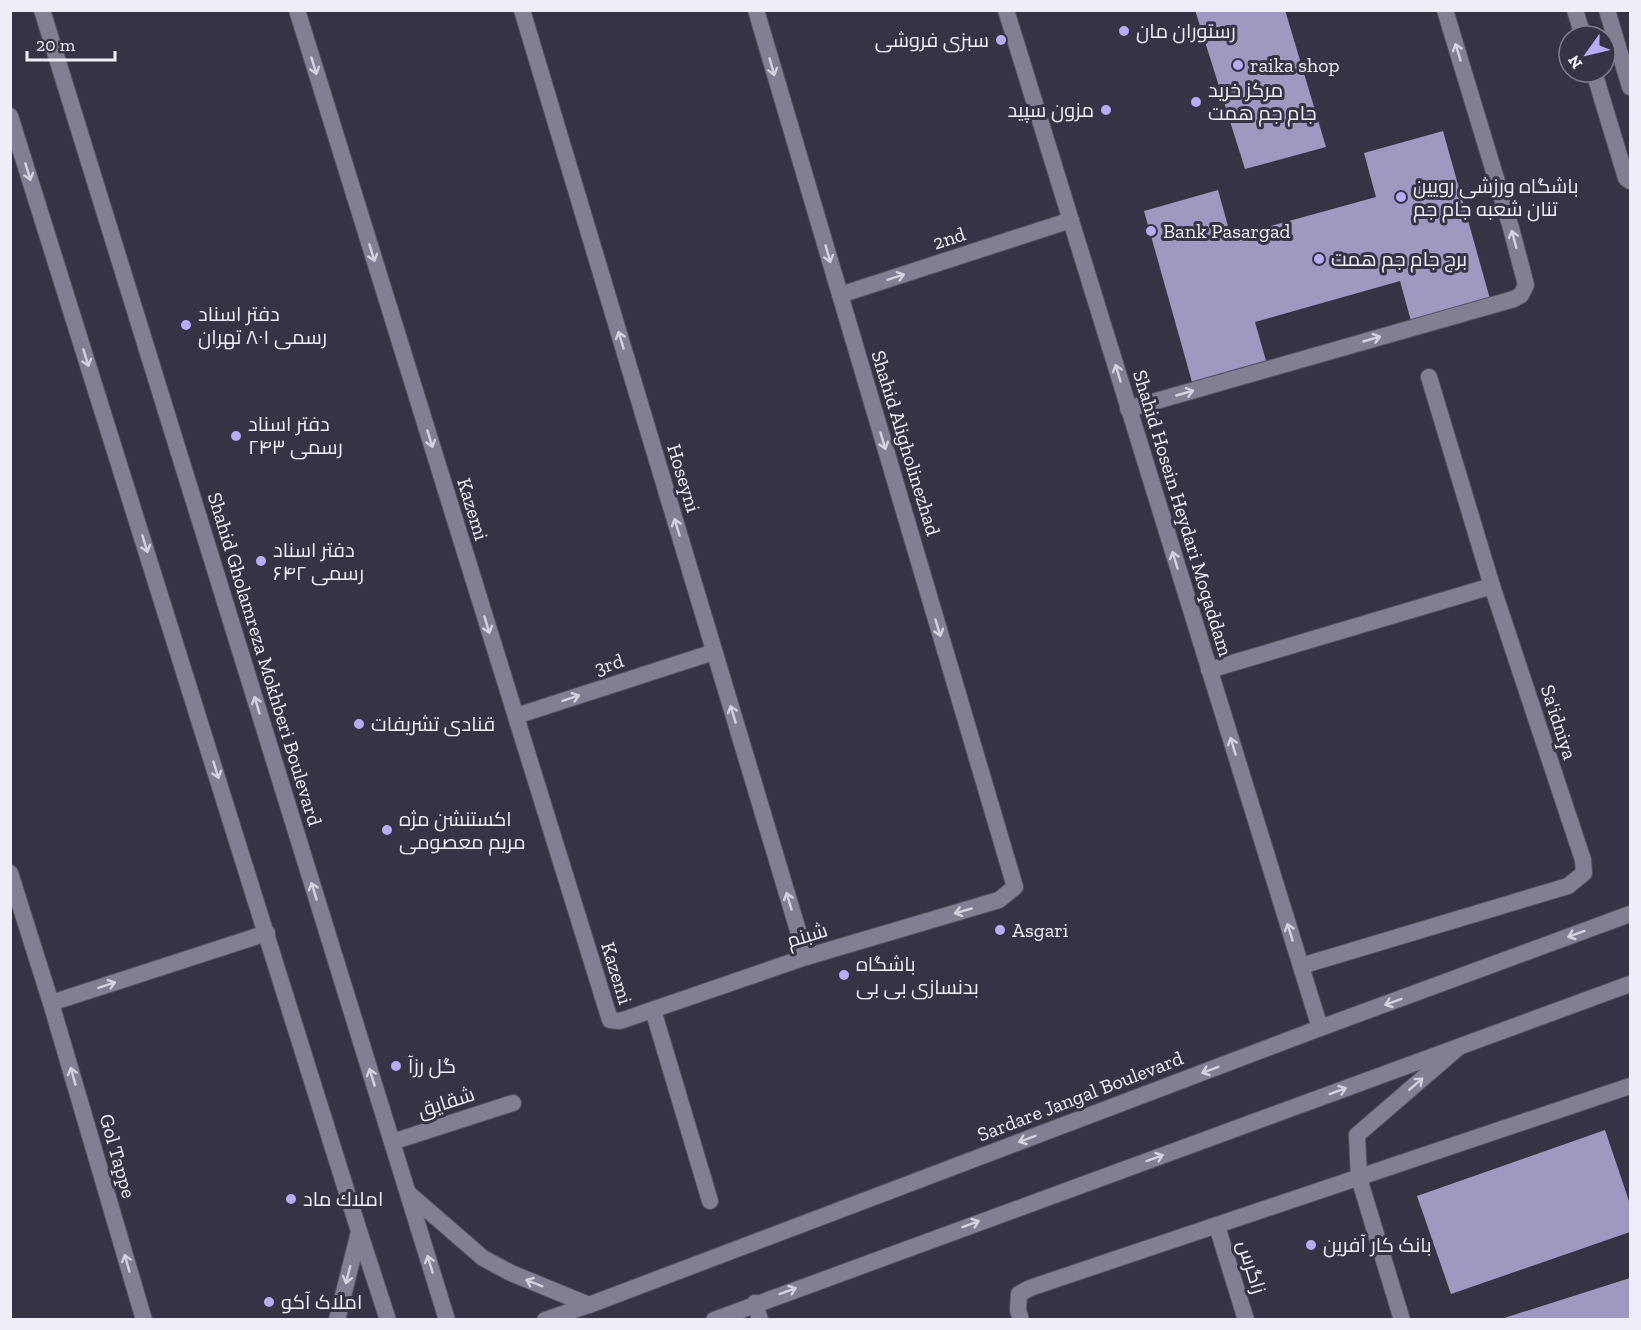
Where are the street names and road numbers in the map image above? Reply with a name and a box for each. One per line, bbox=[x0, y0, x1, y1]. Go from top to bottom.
street label: 2nd bbox=[930, 222, 968, 254]
street label: Shahid Aligholinezhad bbox=[866, 347, 946, 539]
street label: Shahid Hosein Heydari Moqaddam bbox=[1128, 367, 1238, 660]
street label: Hoseyni bbox=[662, 441, 706, 515]
street label: Kazemi bbox=[452, 475, 494, 544]
street label: Shahid Gholamreza Mokhberi Boulevard bbox=[203, 489, 327, 829]
street label: 3rd bbox=[591, 648, 627, 680]
street label: Sa'idniya bbox=[1536, 682, 1582, 763]
street label: شبنم bbox=[784, 917, 831, 954]
street label: Kazemi bbox=[596, 939, 638, 1008]
street label: Sardare Jangal Boulevard bbox=[974, 1046, 1186, 1146]
street label: شقایق bbox=[414, 1082, 478, 1123]
street label: Gol Tappe bbox=[95, 1111, 141, 1201]
street label: زاگرس bbox=[1232, 1237, 1271, 1297]

